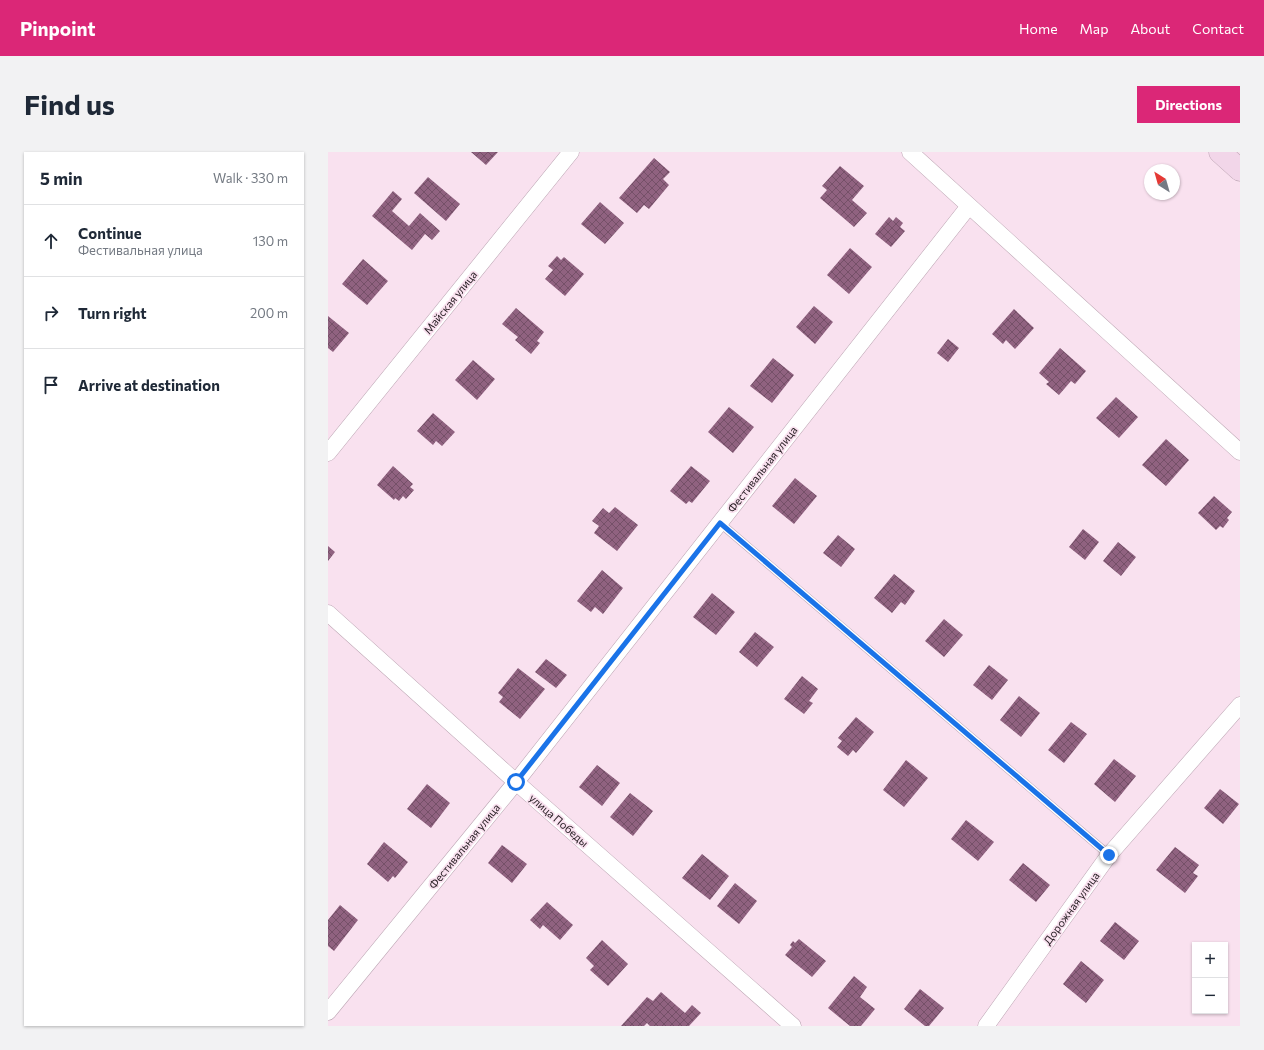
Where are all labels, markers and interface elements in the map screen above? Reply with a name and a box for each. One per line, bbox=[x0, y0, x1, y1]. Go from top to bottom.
text: Pinpoint bbox=[20, 17, 96, 40]
text: Home bbox=[1019, 20, 1058, 37]
text: Map bbox=[1080, 20, 1108, 37]
text: About bbox=[1130, 20, 1170, 37]
text: Contact bbox=[1192, 20, 1244, 37]
button: Directions bbox=[1137, 86, 1240, 123]
text: Find us bbox=[24, 87, 115, 121]
north arrow bbox=[1144, 164, 1180, 200]
text: 5 min bbox=[40, 168, 83, 189]
text: Walk · 330 m bbox=[213, 170, 288, 186]
text: Continue bbox=[78, 224, 142, 242]
icon: ahead bbox=[40, 230, 62, 252]
text: 130 m bbox=[253, 233, 288, 249]
text: Фестивальная улица bbox=[78, 242, 203, 258]
street label: Майская улица bbox=[421, 268, 479, 336]
icon: right bbox=[40, 302, 62, 324]
text: Turn right bbox=[78, 304, 147, 322]
text: 200 m bbox=[250, 305, 288, 321]
icon: arrive bbox=[40, 374, 62, 396]
text: Arrive at destination bbox=[78, 376, 220, 394]
street label: Фестивальная улица bbox=[724, 423, 800, 515]
route start bbox=[507, 773, 525, 791]
street label: улица Победы bbox=[527, 791, 591, 849]
street label: Фестивальная улица bbox=[426, 801, 502, 891]
route end bbox=[1100, 846, 1118, 864]
street label: Дорожная улица bbox=[1040, 869, 1102, 947]
map controls bbox=[1192, 942, 1228, 1014]
button: + bbox=[1192, 942, 1228, 978]
button: − bbox=[1192, 978, 1228, 1014]

